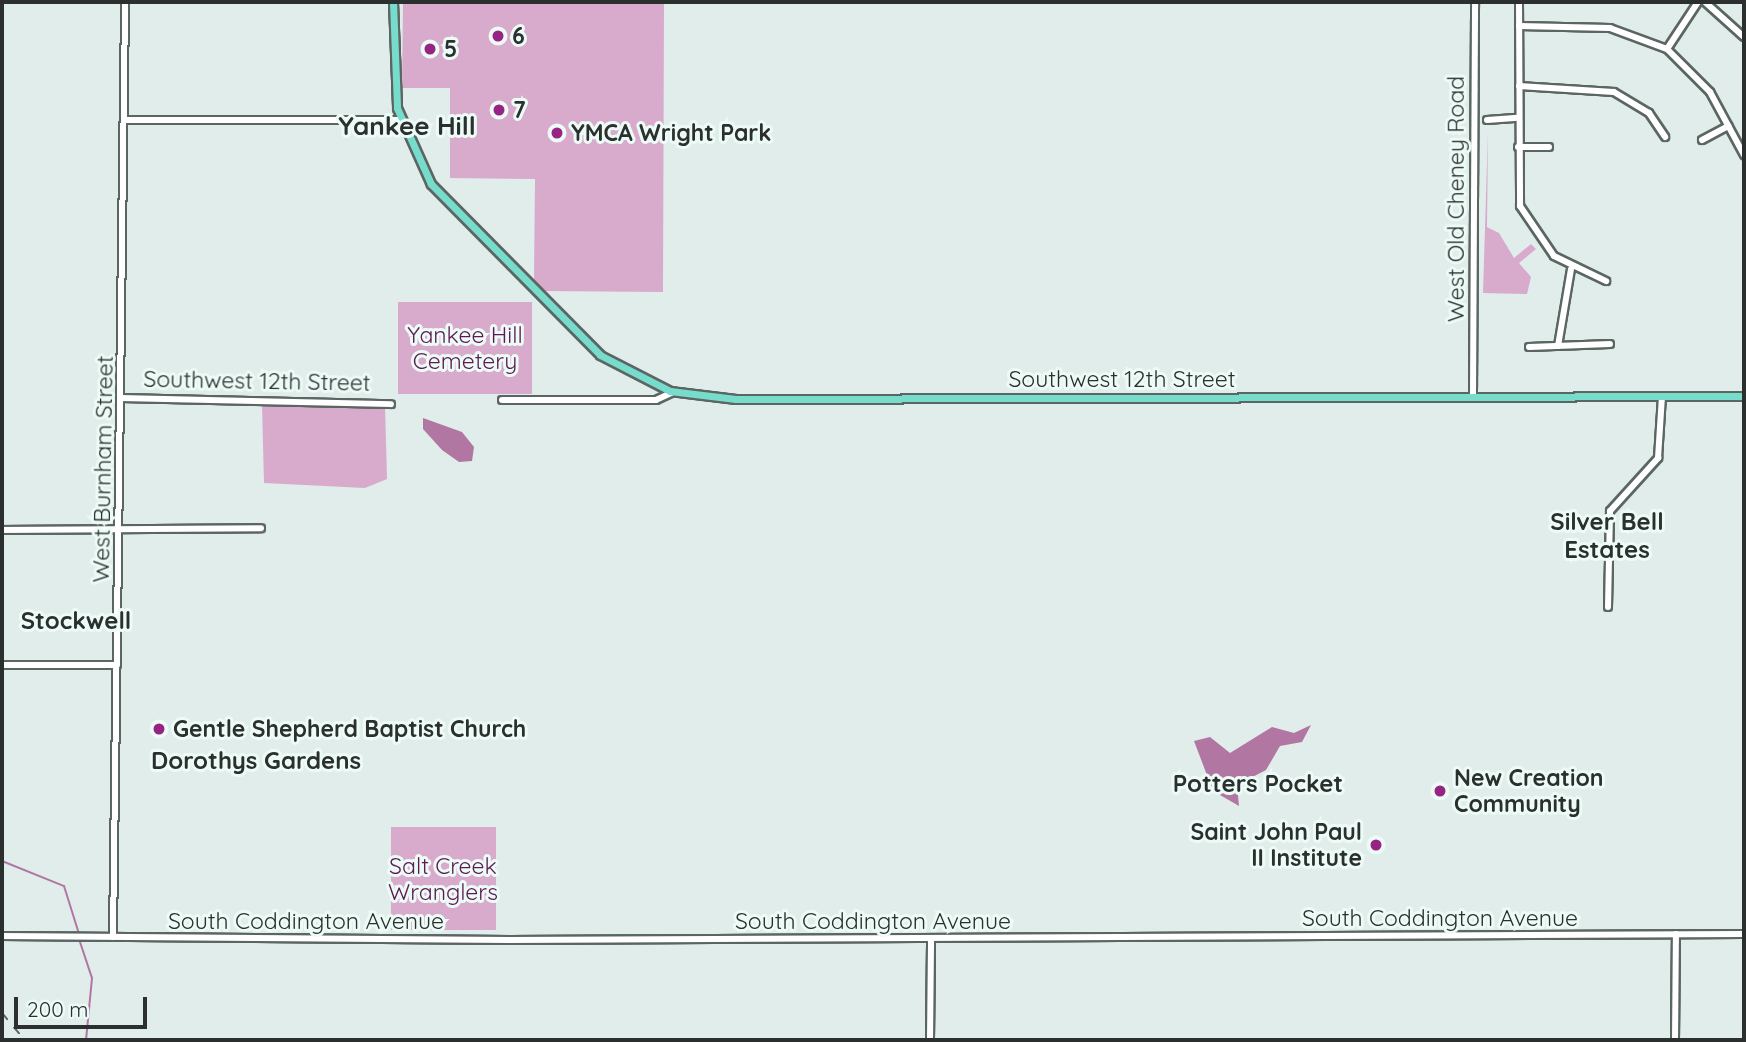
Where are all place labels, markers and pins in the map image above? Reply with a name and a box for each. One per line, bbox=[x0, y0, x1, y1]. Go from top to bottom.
place label: 6 bbox=[512, 22, 525, 50]
marker: 6 bbox=[490, 28, 506, 44]
place label: 5 bbox=[444, 35, 457, 63]
marker: 5 bbox=[422, 41, 438, 57]
place label: 7 bbox=[513, 96, 526, 124]
marker: 7 bbox=[491, 102, 507, 118]
place label: YMCA Wright Park bbox=[571, 119, 771, 147]
marker: YMCA Wright Park bbox=[549, 125, 565, 141]
place label: Gentle Shepherd Baptist Church bbox=[173, 715, 526, 743]
marker: Gentle Shepherd Baptist Church bbox=[151, 721, 167, 737]
place label: New Creation Community bbox=[1454, 764, 1603, 818]
marker: New Creation Community bbox=[1432, 783, 1448, 799]
place label: Saint John Paul II Institute bbox=[1190, 818, 1362, 872]
marker: Saint John Paul II Institute bbox=[1368, 837, 1384, 853]

